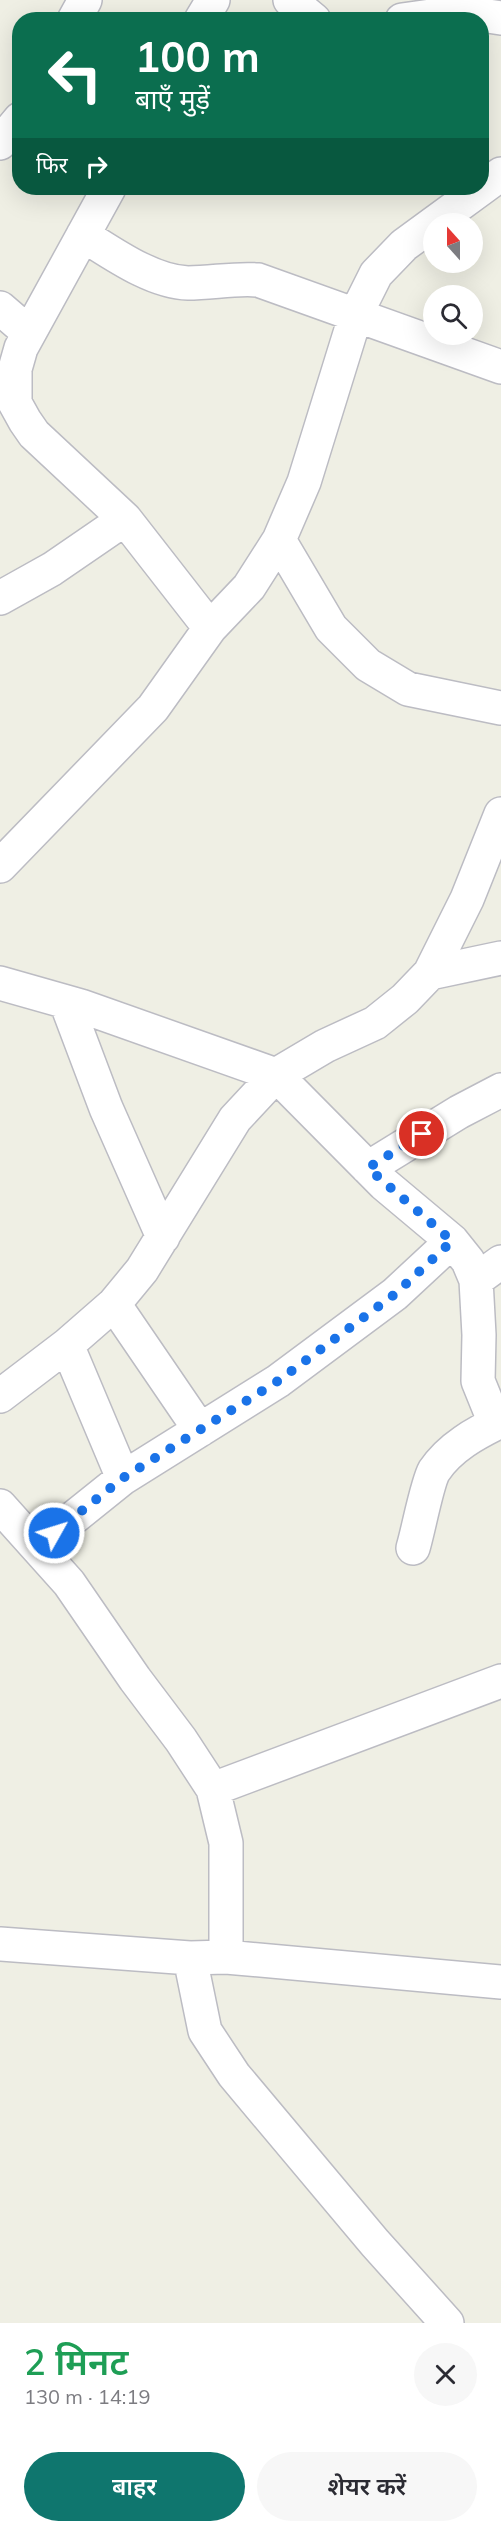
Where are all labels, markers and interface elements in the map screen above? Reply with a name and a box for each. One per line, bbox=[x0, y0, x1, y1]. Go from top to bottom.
text: 100 m bbox=[135, 30, 260, 83]
icon: left bbox=[36, 36, 114, 114]
text: बाएँ मुड़ें bbox=[135, 82, 210, 116]
icon: right bbox=[80, 150, 113, 183]
text: फिर bbox=[36, 151, 68, 179]
north arrow bbox=[423, 213, 483, 273]
map controls bbox=[423, 213, 483, 345]
button: search bbox=[423, 285, 483, 345]
pin bbox=[396, 1108, 447, 1159]
icon: arrive bbox=[405, 1117, 438, 1150]
position arrow bbox=[22, 1501, 86, 1565]
text: 2 मिनट bbox=[24, 2339, 128, 2384]
button: close bbox=[414, 2343, 477, 2406]
text: 130 m · 14:19 bbox=[24, 2384, 150, 2409]
button: बाहर bbox=[24, 2452, 245, 2521]
button: शेयर करें bbox=[257, 2452, 477, 2521]

